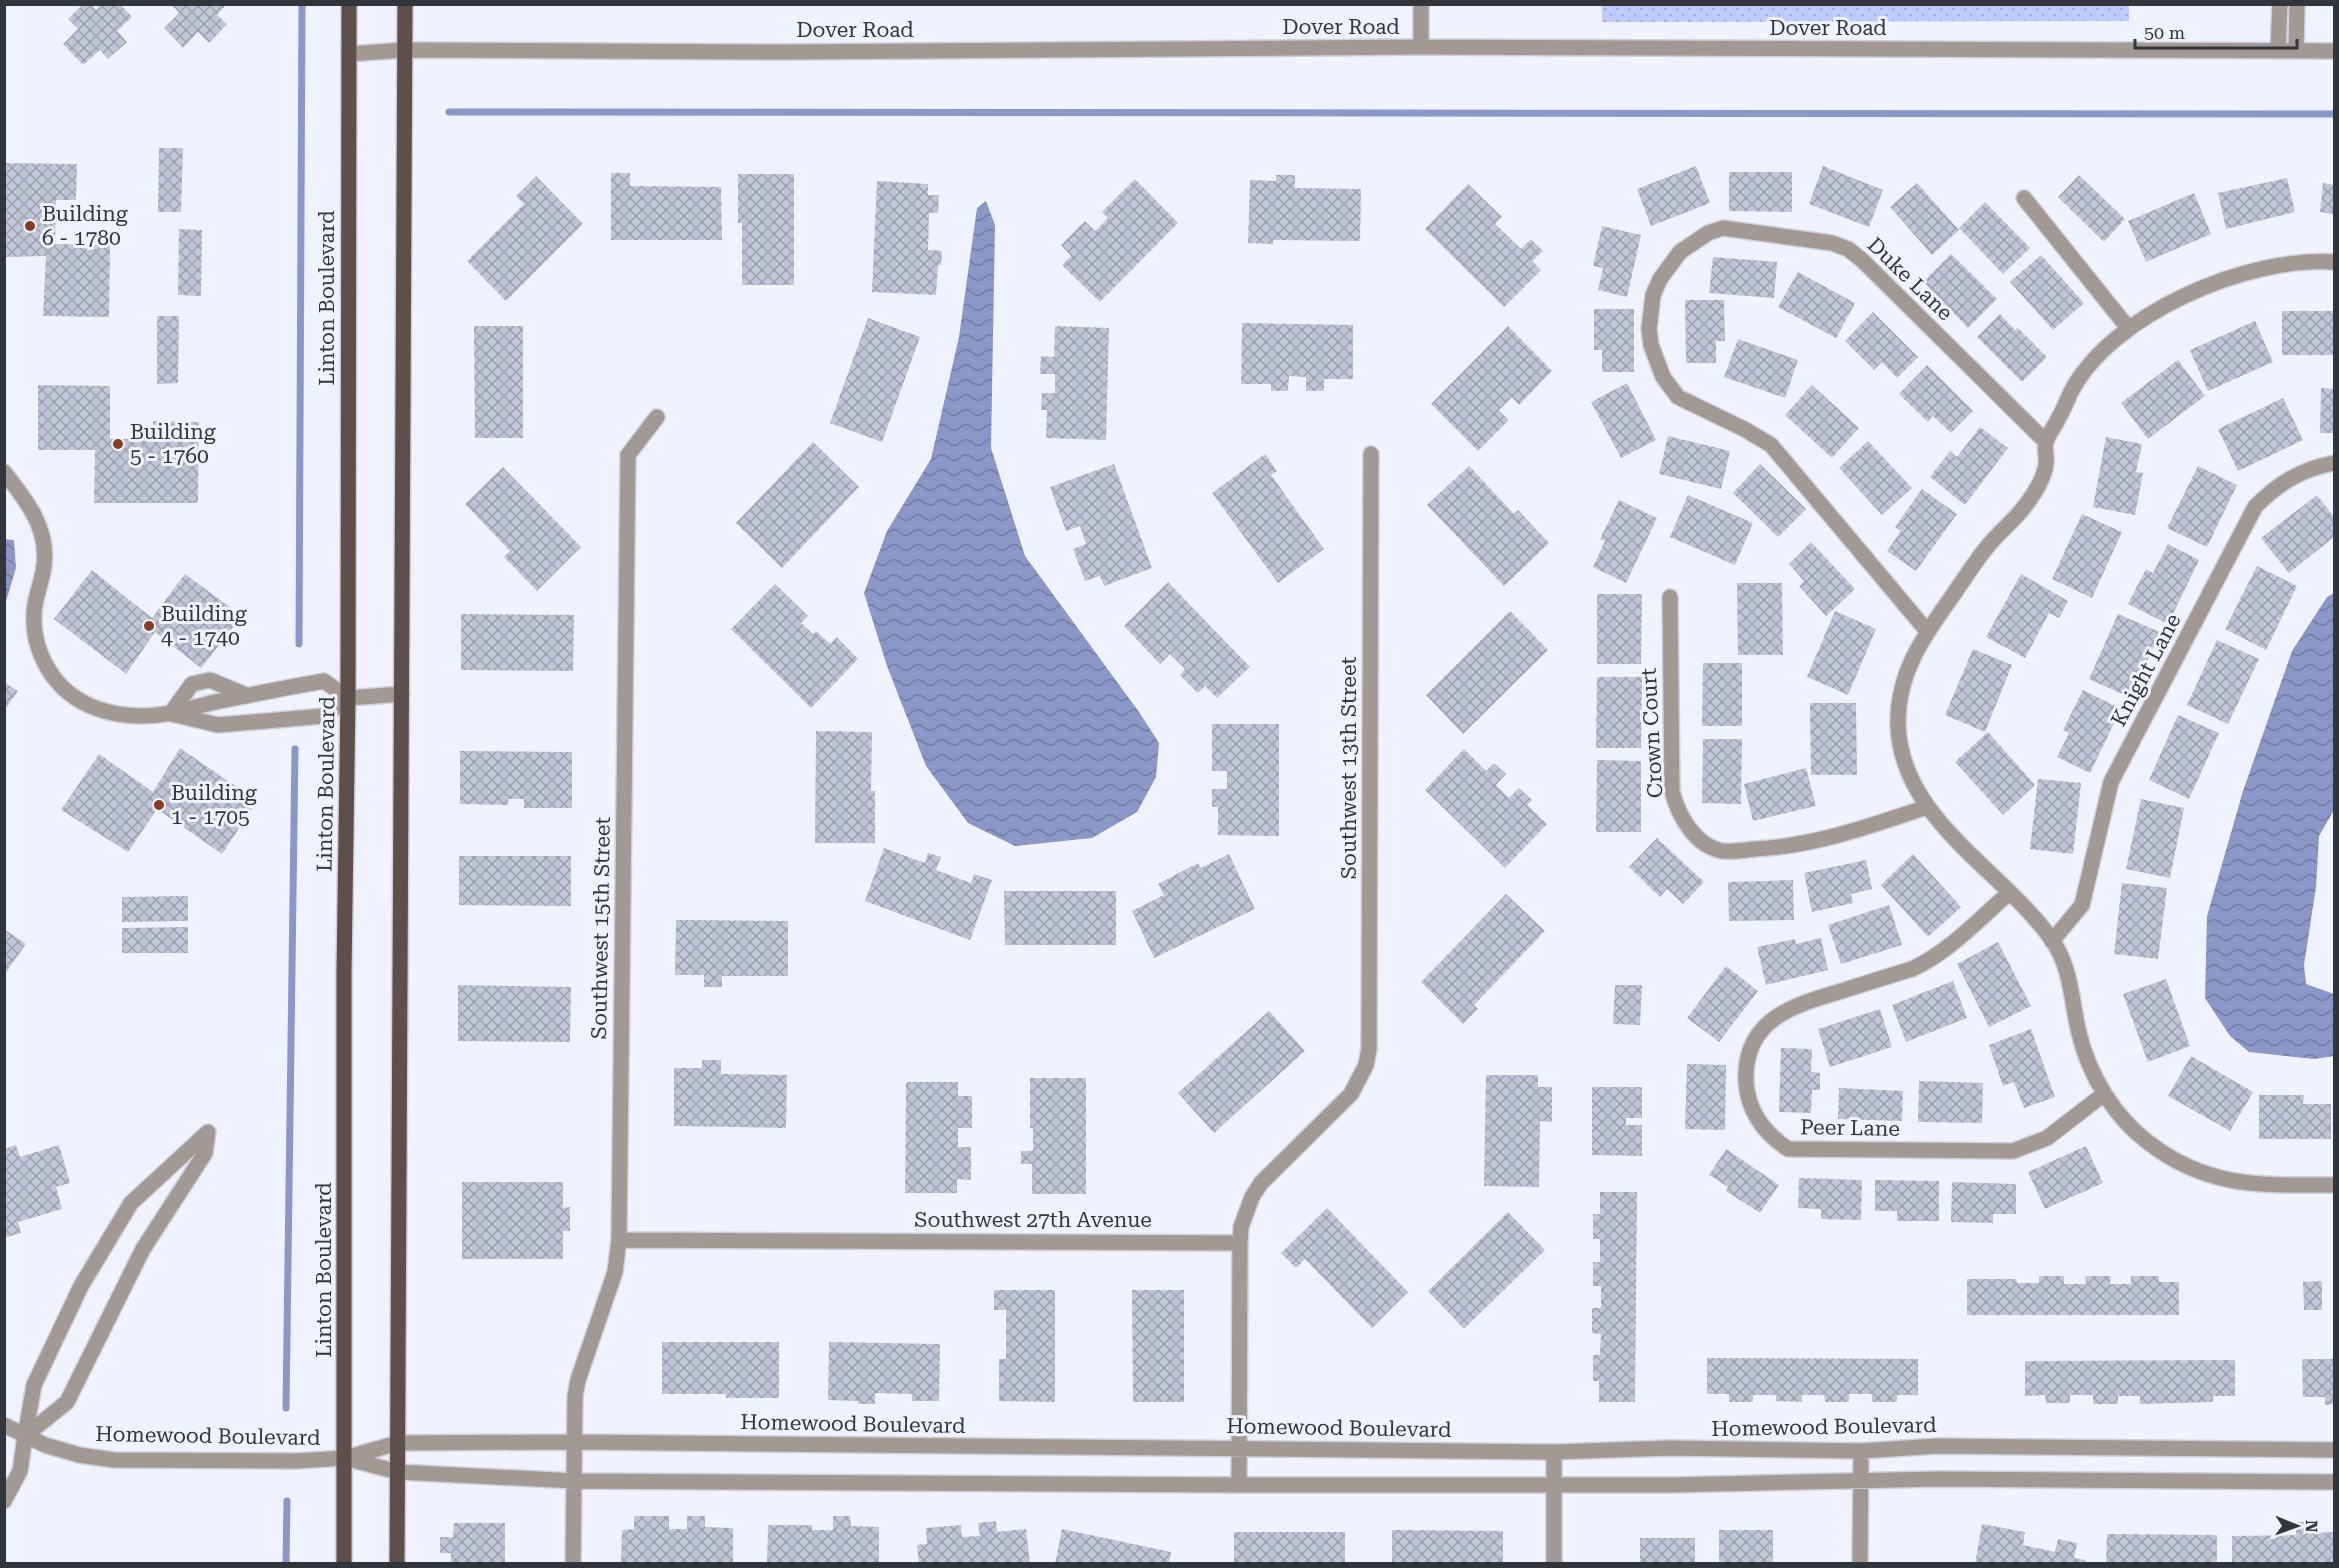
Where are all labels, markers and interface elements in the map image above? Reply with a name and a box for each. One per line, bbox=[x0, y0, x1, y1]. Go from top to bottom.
scale bar bbox=[2135, 12, 2297, 50]
street label: Dover Road bbox=[1282, 15, 1400, 39]
street label: Dover Road bbox=[1769, 16, 1887, 40]
street label: Dover Road bbox=[796, 18, 914, 42]
text: 50 m bbox=[2144, 22, 2185, 43]
place label: Building 6 - 1780 bbox=[42, 202, 128, 250]
street label: Linton Boulevard bbox=[315, 210, 339, 386]
marker: Building 6 - 1780 bbox=[23, 219, 37, 233]
street label: Duke Lane bbox=[1863, 233, 1957, 325]
place label: Building 5 - 1760 bbox=[130, 420, 216, 468]
marker: Building 5 - 1760 bbox=[111, 437, 125, 451]
place label: Building 4 - 1740 bbox=[161, 602, 247, 650]
street label: Knight Lane bbox=[2106, 610, 2186, 730]
marker: Building 4 - 1740 bbox=[142, 619, 156, 633]
street label: Southwest 13th Street bbox=[1337, 657, 1361, 879]
street label: Crown Court bbox=[1637, 667, 1667, 799]
street label: Linton Boulevard bbox=[312, 695, 340, 872]
place label: Building 1 - 1705 bbox=[171, 781, 257, 829]
marker: Building 1 - 1705 bbox=[152, 798, 166, 812]
street label: Southwest 15th Street bbox=[587, 816, 615, 1040]
street label: Peer Lane bbox=[1800, 1115, 1900, 1141]
street label: Linton Boulevard bbox=[312, 1182, 336, 1358]
street label: Southwest 27th Avenue bbox=[914, 1208, 1152, 1232]
street label: Homewood Boulevard bbox=[740, 1410, 966, 1438]
street label: Homewood Boulevard bbox=[1711, 1413, 1937, 1441]
street label: Homewood Boulevard bbox=[1226, 1414, 1452, 1442]
street label: Homewood Boulevard bbox=[95, 1422, 321, 1450]
north arrow bbox=[2267, 1496, 2327, 1556]
text: N bbox=[2302, 1520, 2321, 1533]

